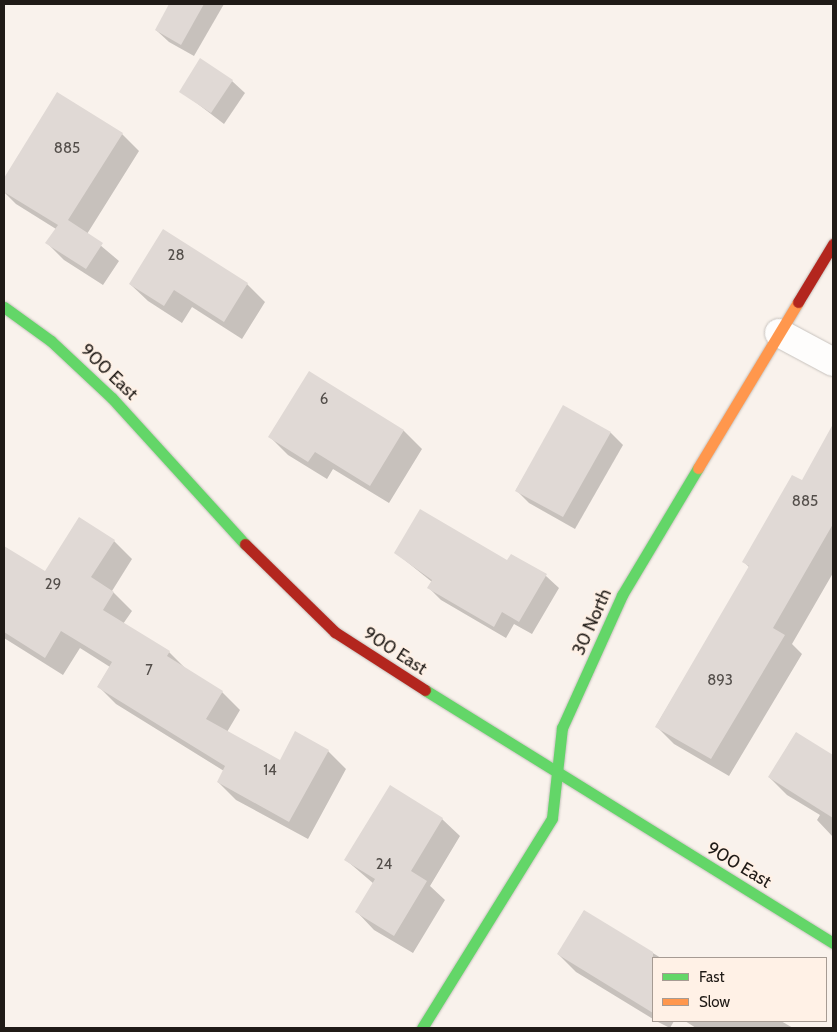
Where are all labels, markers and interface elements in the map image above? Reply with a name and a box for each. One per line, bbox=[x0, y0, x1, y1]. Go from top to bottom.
house number: 885 bbox=[54, 140, 80, 158]
house number: 28 bbox=[168, 247, 184, 265]
street label: 900 East bbox=[76, 339, 142, 405]
house number: 6 bbox=[320, 391, 328, 409]
house number: 885 bbox=[792, 493, 818, 511]
house number: 29 bbox=[45, 576, 61, 594]
street label: 30 North bbox=[568, 586, 616, 658]
street label: 900 East bbox=[359, 622, 431, 680]
house number: 7 bbox=[145, 662, 153, 680]
house number: 893 bbox=[707, 672, 733, 690]
house number: 14 bbox=[263, 762, 277, 780]
street label: 900 East bbox=[703, 837, 775, 893]
house number: 24 bbox=[376, 856, 392, 874]
legend bbox=[652, 957, 827, 1022]
text: Fast bbox=[699, 968, 724, 986]
text: Slow bbox=[699, 993, 730, 1011]

